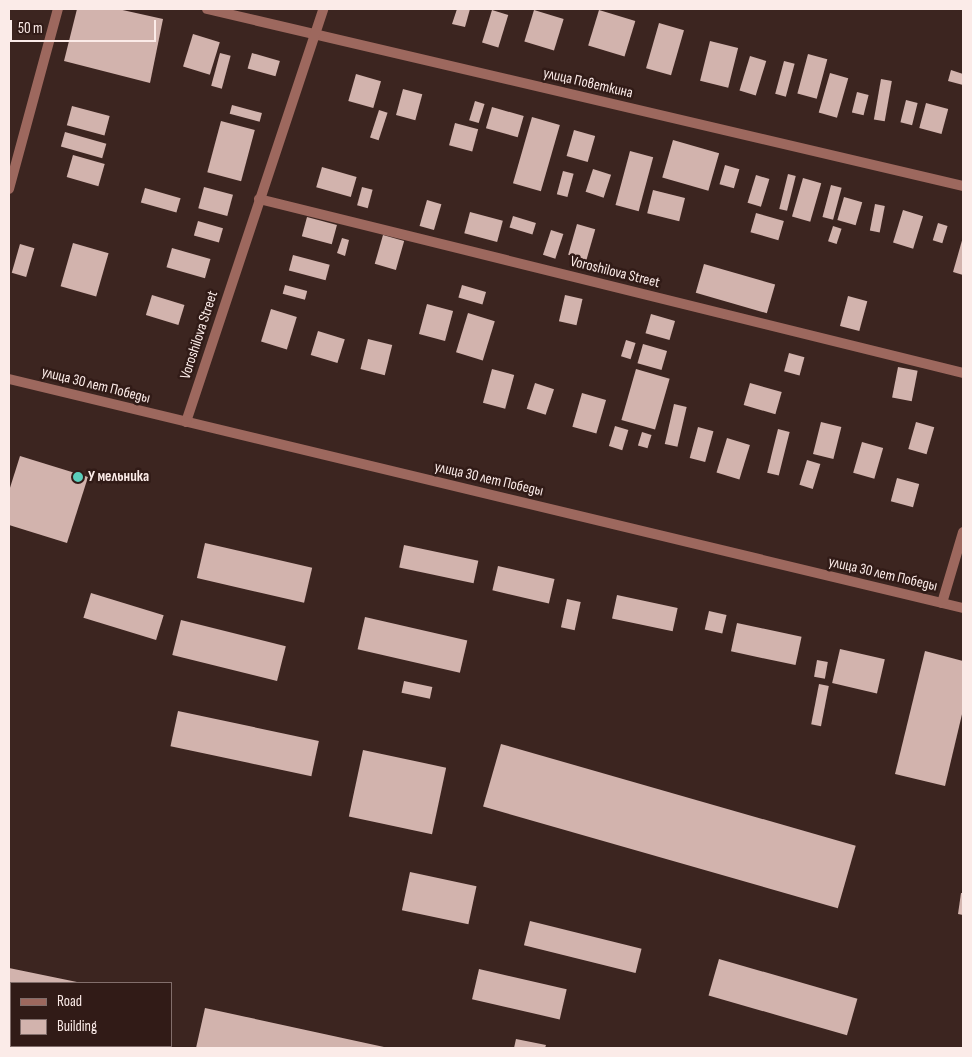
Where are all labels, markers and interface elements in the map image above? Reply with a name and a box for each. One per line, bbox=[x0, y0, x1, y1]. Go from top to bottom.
scale bar bbox=[12, 10, 159, 42]
text: 50 m bbox=[18, 19, 43, 38]
street label: улица Поветкина bbox=[541, 64, 635, 102]
street label: Voroshilova Street bbox=[568, 252, 662, 292]
street label: Voroshilova Street bbox=[176, 289, 222, 381]
street label: улица 30 лет Победы bbox=[40, 363, 152, 407]
street label: улица 30 лет Победы bbox=[433, 458, 545, 500]
place label: У мельника bbox=[88, 468, 149, 486]
marker: У мельника bbox=[72, 471, 84, 483]
street label: улица 30 лет Победы bbox=[827, 553, 939, 595]
legend bbox=[10, 982, 172, 1047]
text: Road bbox=[57, 992, 82, 1011]
text: Building bbox=[57, 1017, 97, 1036]

